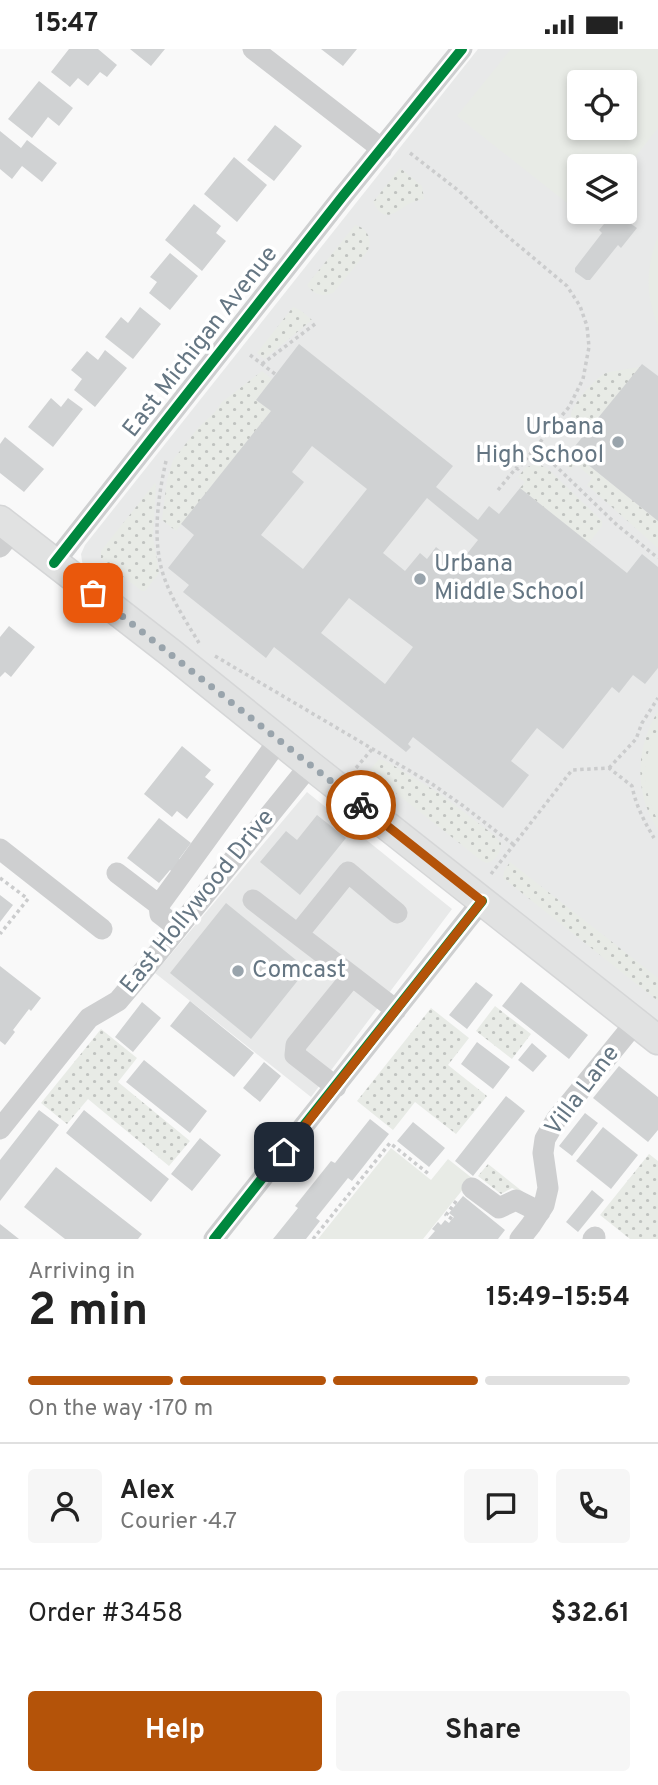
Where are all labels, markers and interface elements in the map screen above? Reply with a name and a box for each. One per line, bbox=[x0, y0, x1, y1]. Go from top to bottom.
text: 15:47 bbox=[35, 8, 98, 41]
map controls bbox=[567, 70, 637, 224]
button: locate bbox=[567, 70, 637, 140]
button: layers bbox=[567, 154, 637, 224]
street label: East Michigan Avenue bbox=[117, 240, 285, 444]
place label: Urbana High School bbox=[475, 413, 604, 471]
marker: Urbana High School bbox=[610, 434, 626, 450]
place label: Urbana Middle School bbox=[434, 550, 584, 608]
pin bbox=[63, 563, 123, 623]
marker: Urbana Middle School bbox=[412, 571, 428, 587]
icon: bag bbox=[74, 574, 112, 612]
courier bbox=[326, 770, 396, 840]
icon: bike bbox=[342, 786, 380, 824]
street label: East Hollywood Drive bbox=[114, 804, 282, 1000]
place label: Comcast bbox=[252, 956, 346, 986]
marker: Comcast bbox=[230, 963, 246, 979]
street label: Villa Lane bbox=[539, 1040, 627, 1142]
pin bbox=[254, 1122, 314, 1182]
icon: home bbox=[265, 1133, 303, 1171]
text: Arriving in bbox=[28, 1258, 135, 1287]
text: 15:49–15:54 bbox=[486, 1282, 630, 1315]
text: 2 min bbox=[28, 1283, 148, 1342]
text: On the way · 170 m bbox=[28, 1395, 213, 1424]
button: person bbox=[28, 1469, 102, 1543]
button: chat bbox=[464, 1469, 538, 1543]
button: phone bbox=[556, 1469, 630, 1543]
text: Alex bbox=[120, 1475, 175, 1508]
text: Courier · 4.7 bbox=[120, 1508, 237, 1537]
text: Order #3458 bbox=[28, 1598, 183, 1631]
text: $32.61 bbox=[551, 1598, 630, 1631]
button: Help bbox=[28, 1691, 322, 1771]
button: Share bbox=[336, 1691, 630, 1771]

